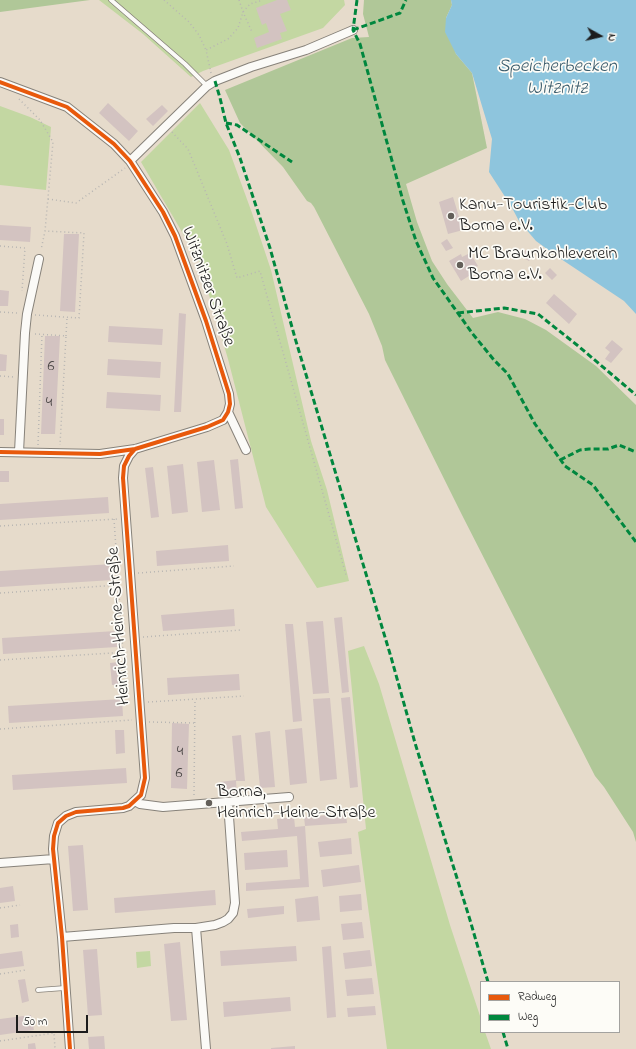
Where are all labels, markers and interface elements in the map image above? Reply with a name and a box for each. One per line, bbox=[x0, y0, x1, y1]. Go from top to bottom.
north arrow bbox=[580, 16, 620, 56]
text: N bbox=[603, 33, 620, 42]
water label: Speicherbecken Witznitz bbox=[497, 57, 617, 101]
place label: Kanu-Touristik-Club Borna e.V. bbox=[459, 195, 607, 238]
marker: Kanu-Touristik-Club Borna e.V. bbox=[446, 211, 456, 221]
street label: Witznitzer Straße bbox=[175, 224, 239, 350]
place label: MC Braunkohleverein Borna e.V. bbox=[468, 244, 617, 286]
marker: MC Braunkohleverein Borna e.V. bbox=[455, 260, 465, 270]
house number: 6 bbox=[47, 357, 55, 377]
house number: 4 bbox=[46, 393, 52, 413]
street label: Heinrich-Heine-Straße bbox=[104, 546, 136, 706]
house number: 4 bbox=[177, 742, 183, 762]
house number: 6 bbox=[175, 764, 183, 784]
place label: Borna, Heinrich-Heine-Straße bbox=[217, 782, 376, 824]
marker: Borna, Heinrich-Heine-Straße bbox=[204, 798, 214, 808]
legend bbox=[480, 981, 620, 1033]
text: Radweg bbox=[518, 988, 557, 1006]
scale bar bbox=[18, 1007, 90, 1033]
text: Weg bbox=[518, 1008, 538, 1026]
text: 50 m bbox=[23, 1013, 47, 1031]

